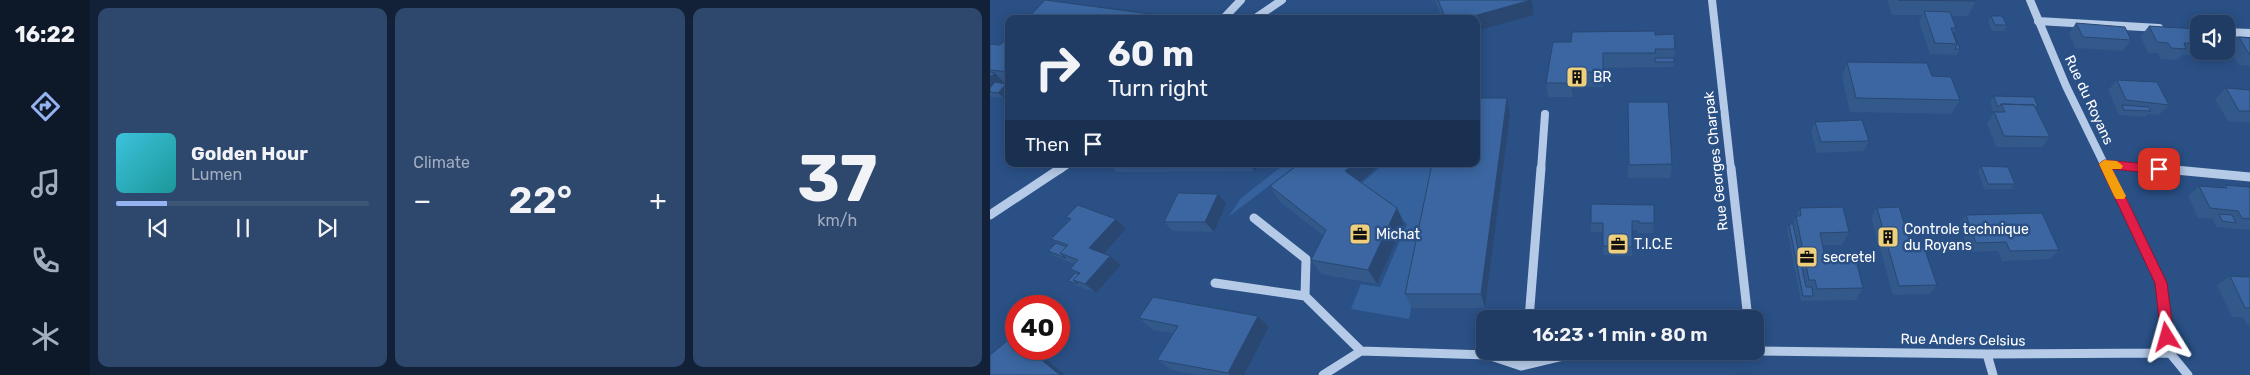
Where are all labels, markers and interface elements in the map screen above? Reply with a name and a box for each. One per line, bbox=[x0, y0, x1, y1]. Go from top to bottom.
map controls bbox=[2190, 15, 2235, 60]
button: sound bbox=[2190, 15, 2235, 60]
text: 16:22 bbox=[15, 21, 75, 48]
text: 60 m bbox=[1108, 33, 1194, 75]
icon: right bbox=[1025, 35, 1090, 100]
street label: Rue du Royans bbox=[2061, 53, 2117, 147]
building icon: BR bbox=[1565, 65, 1589, 89]
place label: BR bbox=[1593, 69, 1612, 86]
text: Turn right bbox=[1108, 75, 1208, 102]
icon: directions bbox=[28, 89, 63, 124]
street label: Rue Georges Charpak bbox=[1700, 90, 1732, 232]
icon: arrive bbox=[1079, 130, 1107, 158]
text: Then bbox=[1025, 133, 1069, 156]
text: 37 bbox=[797, 140, 877, 217]
text: Golden Hour bbox=[191, 142, 308, 165]
pin bbox=[2138, 148, 2180, 190]
text: Climate bbox=[413, 153, 470, 172]
icon: arrive bbox=[2145, 155, 2173, 183]
text: Lumen bbox=[191, 165, 242, 184]
icon: music bbox=[28, 166, 63, 201]
text: 22° bbox=[509, 177, 572, 223]
text: − bbox=[413, 184, 432, 217]
text: + bbox=[649, 184, 667, 217]
text: km/h bbox=[817, 211, 857, 230]
icon: previous bbox=[144, 214, 172, 242]
icon: pause bbox=[229, 214, 257, 242]
icon: next bbox=[313, 214, 341, 242]
place label: Controle technique du Royans bbox=[1904, 221, 2029, 254]
office icon: Michat bbox=[1348, 222, 1372, 246]
building icon: Controle technique du Royans bbox=[1876, 225, 1900, 249]
place label: Michat bbox=[1376, 226, 1420, 243]
office icon: T.I.C.E bbox=[1606, 232, 1630, 256]
place label: T.I.C.E bbox=[1634, 236, 1673, 253]
icon: phone bbox=[28, 243, 63, 278]
office icon: secretel bbox=[1795, 245, 1819, 269]
place label: secretel bbox=[1823, 249, 1875, 266]
speed limit sign: 40 bbox=[1005, 295, 1070, 360]
position arrow bbox=[2140, 310, 2192, 362]
icon: climate bbox=[28, 319, 63, 354]
text: 16:23 · 1 min · 80 m bbox=[1533, 323, 1707, 346]
street label: Rue Anders Celsius bbox=[1900, 330, 2026, 350]

